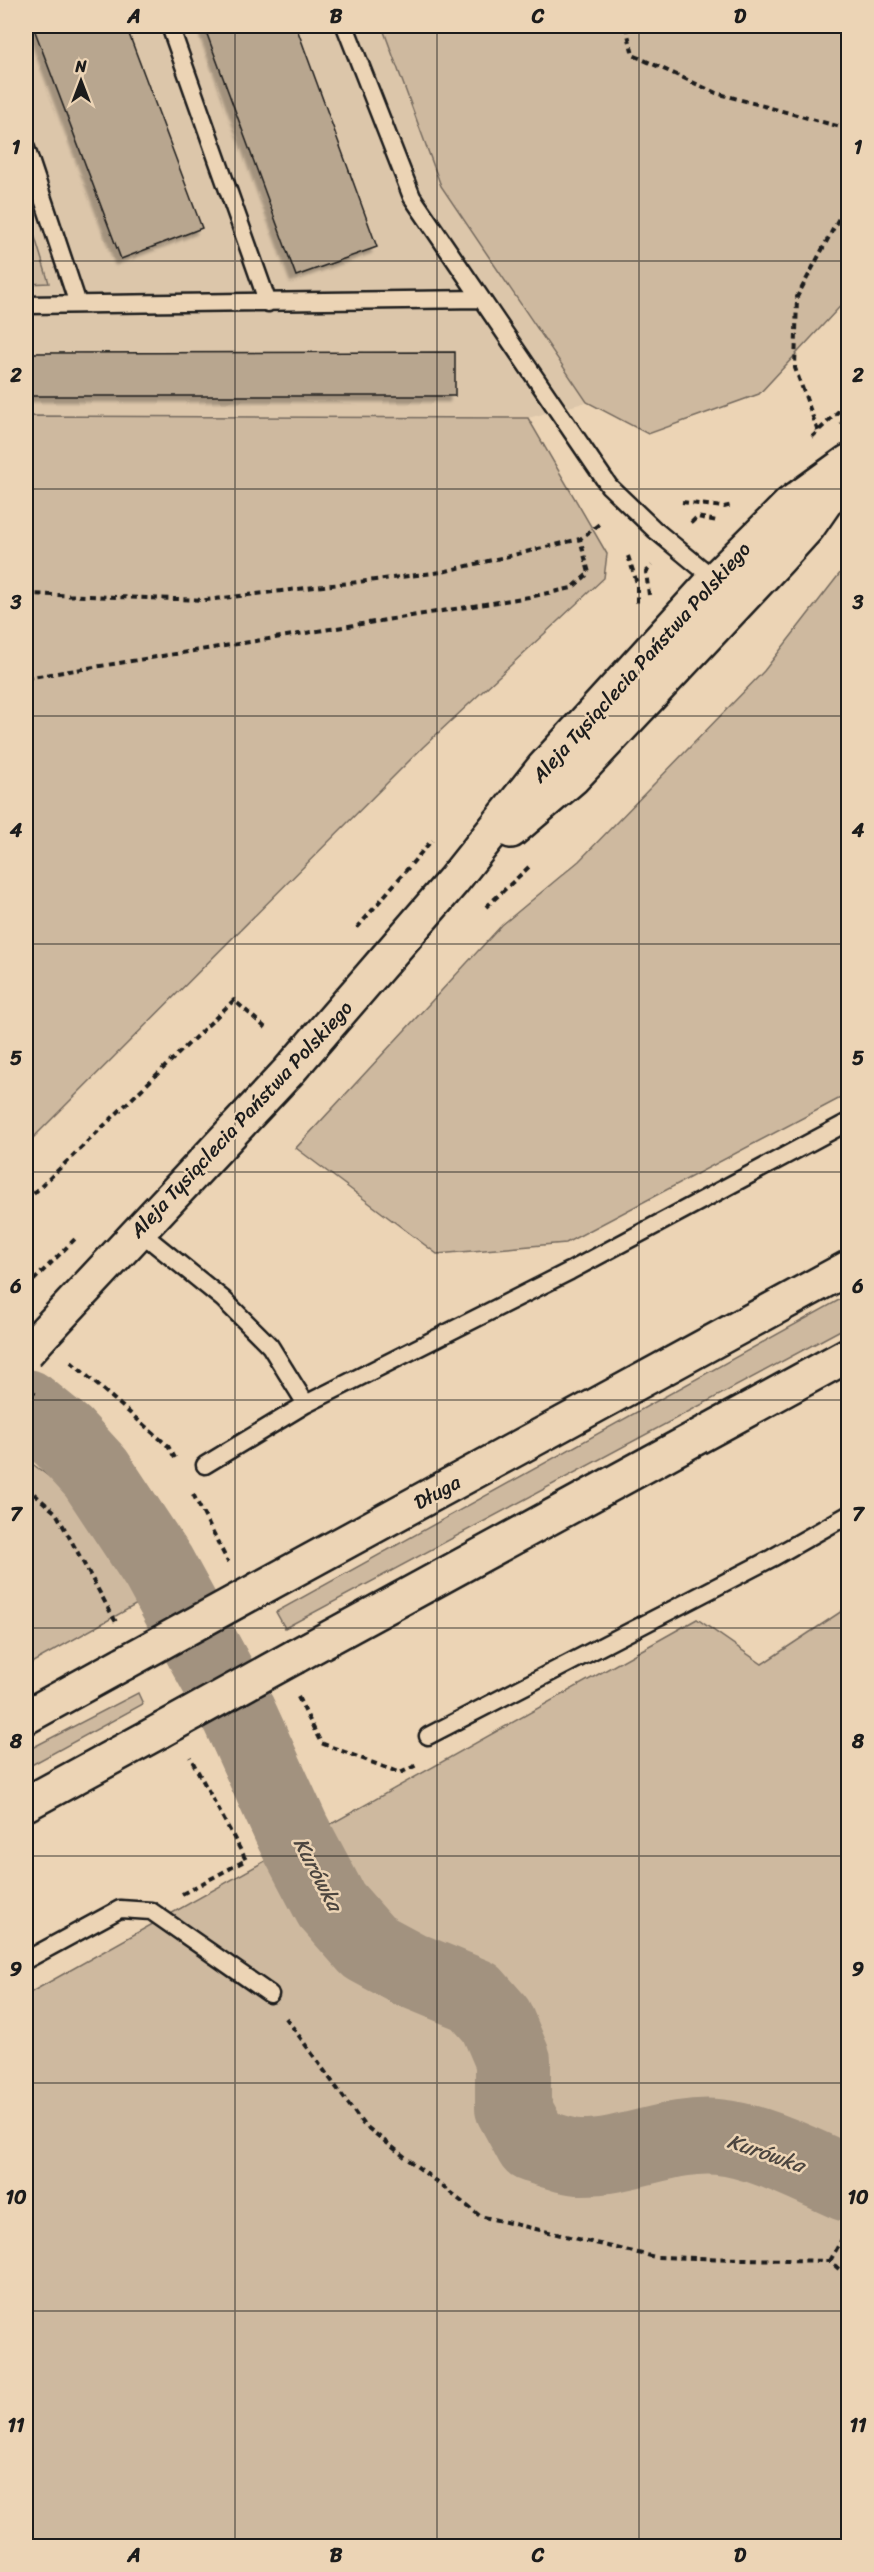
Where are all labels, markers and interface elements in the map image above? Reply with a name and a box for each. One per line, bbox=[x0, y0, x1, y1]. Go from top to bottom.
text: A bbox=[126, 0, 141, 34]
text: B bbox=[330, 0, 343, 34]
text: C bbox=[531, 0, 545, 34]
text: D bbox=[734, 0, 747, 34]
north arrow bbox=[51, 51, 111, 111]
text: N bbox=[74, 52, 87, 81]
text: 1 bbox=[12, 130, 21, 165]
text: 1 bbox=[854, 130, 863, 165]
text: 2 bbox=[9, 358, 22, 393]
text: 2 bbox=[851, 358, 864, 393]
street label: Aleja Tysiąclecia Państwa Polskiego bbox=[522, 533, 760, 792]
text: 3 bbox=[10, 585, 22, 620]
text: 3 bbox=[852, 585, 864, 620]
text: 4 bbox=[9, 813, 23, 848]
text: 4 bbox=[851, 813, 865, 848]
street label: Aleja Tysiąclecia Państwa Polskiego bbox=[120, 992, 362, 1247]
text: 5 bbox=[10, 1041, 22, 1076]
text: 5 bbox=[852, 1041, 864, 1076]
text: 6 bbox=[9, 1269, 22, 1304]
text: 6 bbox=[851, 1269, 864, 1304]
street label: Długa bbox=[407, 1465, 468, 1520]
text: 7 bbox=[10, 1497, 23, 1532]
text: 7 bbox=[852, 1497, 865, 1532]
text: 8 bbox=[9, 1724, 23, 1759]
text: 8 bbox=[851, 1724, 865, 1759]
water label: Kurówka bbox=[283, 1830, 355, 1920]
text: 9 bbox=[10, 1952, 22, 1987]
text: 9 bbox=[852, 1952, 864, 1987]
water label: Kurówka bbox=[722, 2122, 812, 2185]
text: 10 bbox=[5, 2180, 27, 2215]
text: 10 bbox=[847, 2180, 869, 2215]
text: 11 bbox=[7, 2408, 25, 2443]
text: 11 bbox=[849, 2408, 867, 2443]
text: A bbox=[126, 2538, 141, 2572]
text: B bbox=[330, 2538, 343, 2572]
text: C bbox=[531, 2538, 545, 2572]
text: D bbox=[734, 2538, 747, 2572]

